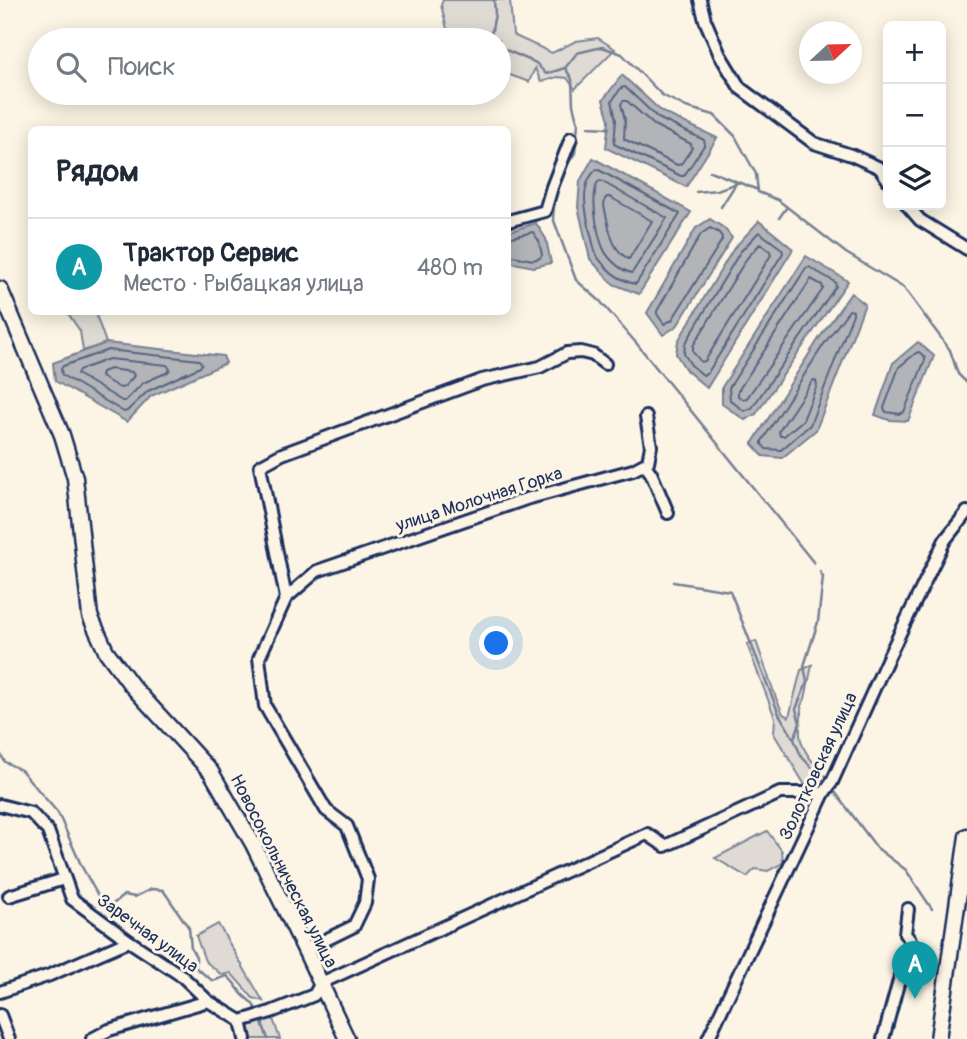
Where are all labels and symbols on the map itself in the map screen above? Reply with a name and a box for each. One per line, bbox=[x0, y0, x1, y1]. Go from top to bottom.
north arrow bbox=[799, 21, 862, 84]
street label: улица Молочная Горка bbox=[392, 462, 565, 538]
your location bbox=[479, 626, 513, 660]
street label: Золотковская улица bbox=[774, 689, 863, 844]
street label: Новосокольническая улица bbox=[225, 771, 342, 972]
street label: Заречная улица bbox=[92, 889, 203, 978]
pin: A bbox=[892, 941, 938, 999]

